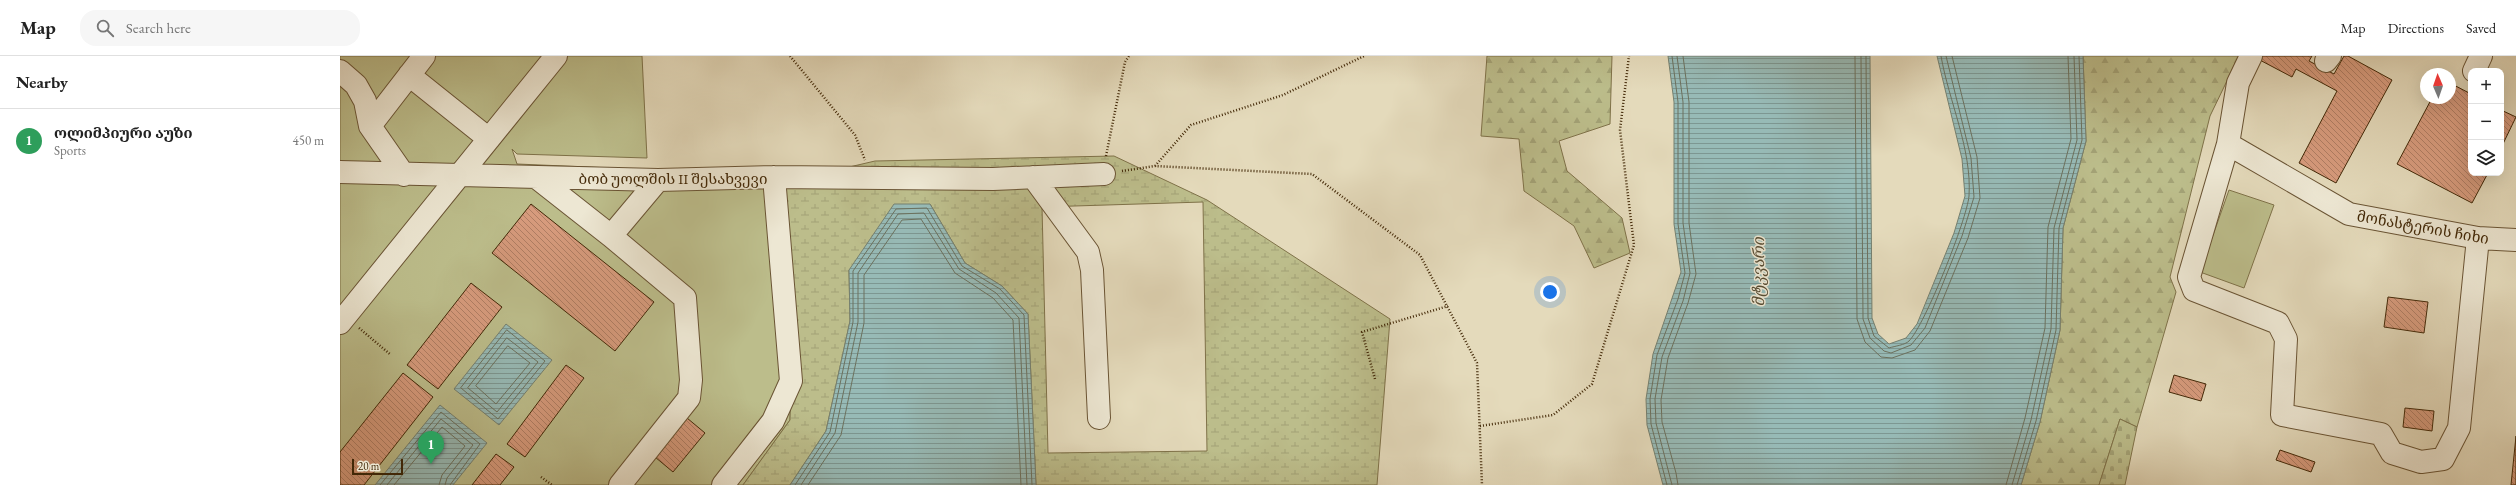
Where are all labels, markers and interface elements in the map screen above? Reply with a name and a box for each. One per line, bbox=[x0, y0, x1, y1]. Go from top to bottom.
search box bbox=[80, 10, 360, 46]
text: Map bbox=[20, 15, 56, 40]
icon: search bbox=[94, 17, 116, 39]
text: Search here bbox=[126, 18, 191, 37]
text: Map bbox=[2340, 19, 2366, 37]
text: Directions bbox=[2388, 19, 2444, 37]
text: Saved bbox=[2466, 19, 2496, 37]
north arrow bbox=[2420, 68, 2456, 104]
map controls bbox=[2468, 68, 2504, 176]
button: + bbox=[2468, 68, 2504, 104]
text: Nearby bbox=[16, 71, 68, 93]
button: − bbox=[2468, 104, 2504, 140]
text: ოლიმპიური აუზი bbox=[54, 123, 192, 142]
text: 1 bbox=[26, 132, 32, 149]
text: 450 m bbox=[293, 132, 324, 149]
button: layers bbox=[2468, 140, 2504, 176]
text: Sports bbox=[54, 142, 86, 159]
street label: ბობ უოლშის II შესახვევი bbox=[579, 169, 767, 188]
street label: მონასტერის ჩიხი bbox=[2355, 206, 2491, 248]
water label: მტკვარი bbox=[1748, 236, 1769, 307]
your location bbox=[1540, 282, 1560, 302]
pin: 1 bbox=[418, 431, 444, 464]
scale bar bbox=[352, 457, 403, 476]
text: 20 m bbox=[358, 459, 379, 473]

